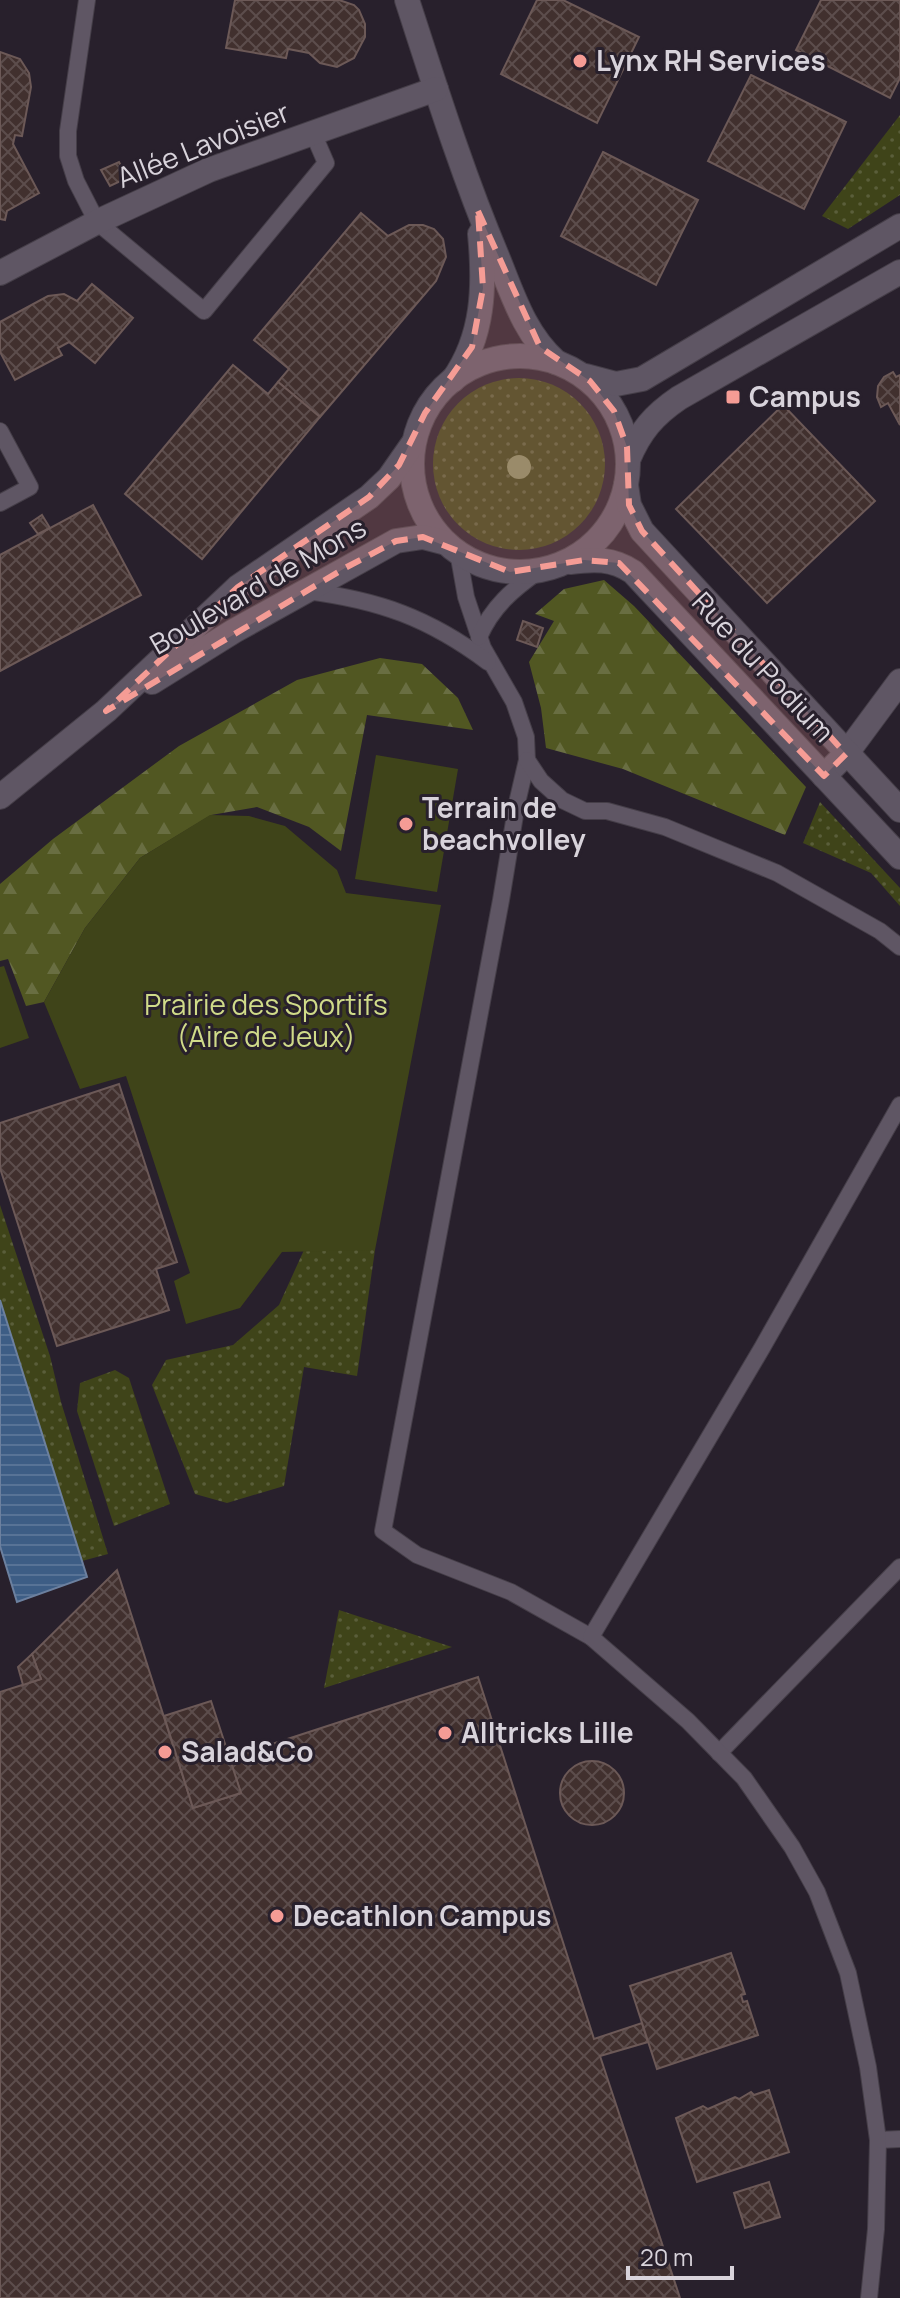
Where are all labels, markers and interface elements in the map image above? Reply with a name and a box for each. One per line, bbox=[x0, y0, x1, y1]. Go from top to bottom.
place label: Lynx RH Services bbox=[596, 41, 826, 79]
marker: Lynx RH Services bbox=[571, 52, 589, 70]
street label: Allée Lavoisier bbox=[111, 92, 295, 196]
place label: Campus bbox=[749, 377, 861, 415]
marker: Campus bbox=[724, 388, 742, 406]
street label: Boulevard de Mons bbox=[143, 508, 372, 662]
street label: Rue du Podium bbox=[684, 583, 843, 749]
place label: Terrain de beachvolley bbox=[422, 788, 586, 858]
marker: Terrain de beachvolley bbox=[397, 815, 415, 833]
park label: Prairie des Sportifs (Aire de Jeux) bbox=[144, 985, 388, 1055]
place label: Alltricks Lille bbox=[461, 1713, 634, 1751]
marker: Alltricks Lille bbox=[436, 1724, 454, 1742]
place label: Salad&Co bbox=[181, 1732, 314, 1770]
marker: Salad&Co bbox=[156, 1743, 174, 1761]
place label: Decathlon Campus bbox=[293, 1896, 551, 1934]
marker: Decathlon Campus bbox=[268, 1907, 286, 1925]
scale bar bbox=[628, 2230, 732, 2280]
text: 20 m bbox=[640, 2240, 693, 2273]

